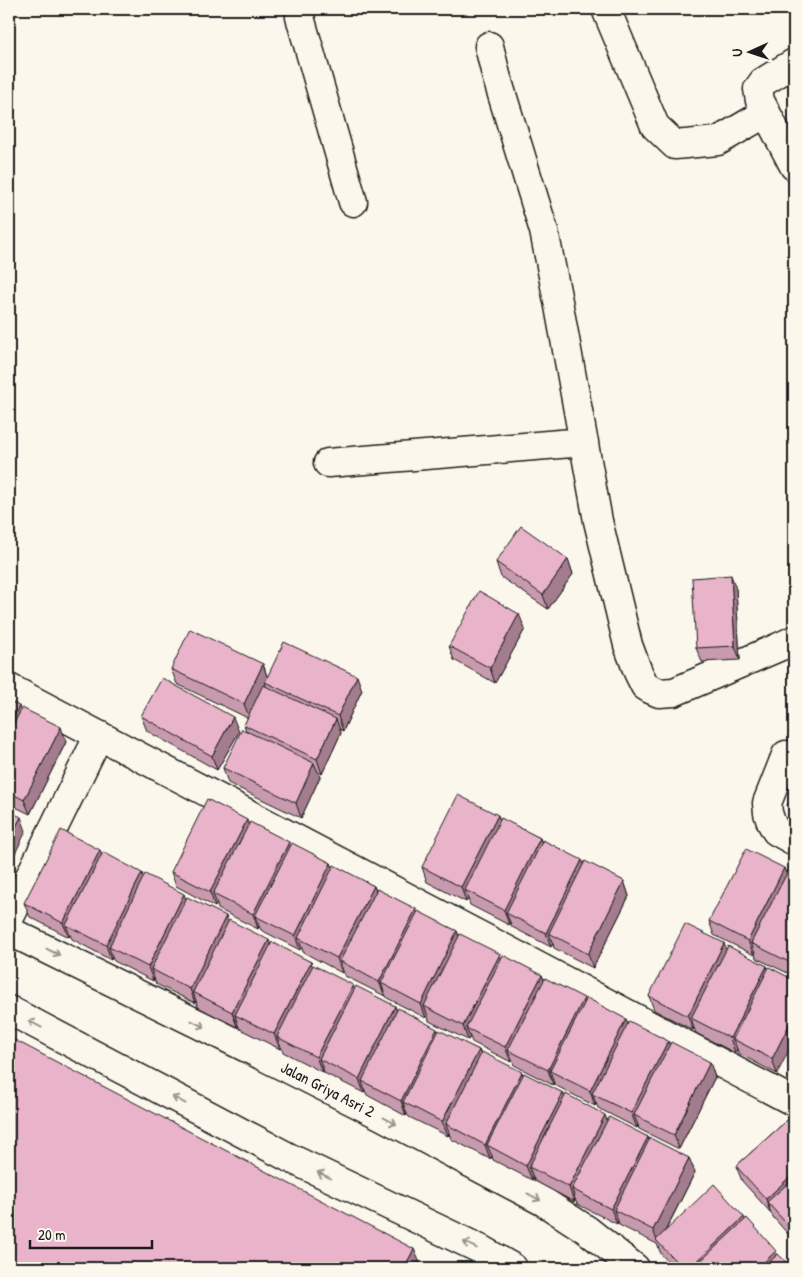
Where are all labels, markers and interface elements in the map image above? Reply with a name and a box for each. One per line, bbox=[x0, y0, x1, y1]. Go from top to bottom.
north arrow bbox=[726, 28, 776, 78]
text: U bbox=[727, 48, 746, 57]
one-way arrow bbox=[45, 948, 60, 958]
one-way arrow bbox=[28, 1019, 43, 1029]
one-way arrow bbox=[190, 1020, 205, 1029]
street label: Jalan Griya Asri 2 bbox=[277, 1056, 379, 1122]
one-way arrow bbox=[172, 1095, 187, 1104]
one-way arrow bbox=[383, 1116, 397, 1126]
one-way arrow bbox=[316, 1169, 331, 1179]
one-way arrow bbox=[526, 1193, 541, 1202]
scale bar bbox=[30, 1217, 152, 1249]
text: 20 m bbox=[38, 1224, 65, 1245]
one-way arrow bbox=[463, 1239, 478, 1249]

